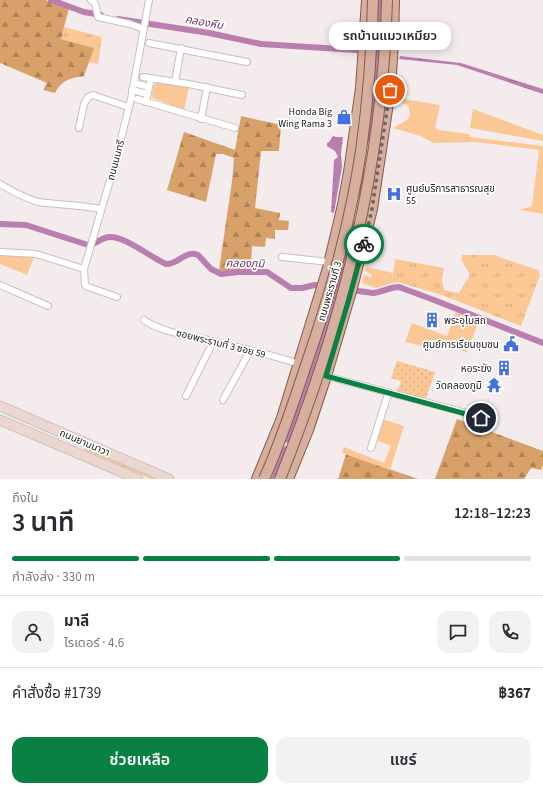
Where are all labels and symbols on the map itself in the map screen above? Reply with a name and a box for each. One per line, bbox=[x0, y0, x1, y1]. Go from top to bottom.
water label: คลองหีบ bbox=[184, 12, 225, 33]
callout: รถบ้านแมวเหมียว bbox=[329, 22, 451, 50]
pin bbox=[373, 73, 407, 107]
place label: Honda Big Wing Rama 3 bbox=[278, 105, 332, 131]
shop icon: Honda Big Wing Rama 3 bbox=[335, 108, 353, 126]
street label: ถนนนนทรี bbox=[104, 138, 128, 182]
place label: ศูนย์บริการสาธารณสุข 55 bbox=[406, 182, 495, 208]
hospital icon: ศูนย์บริการสาธารณสุข 55 bbox=[385, 185, 403, 203]
courier bbox=[344, 224, 384, 264]
water label: คลองภูมิ bbox=[226, 256, 266, 271]
street label: ถนนพระรามที่ 3 bbox=[314, 259, 345, 323]
building icon: พระอุโบสถ bbox=[423, 311, 441, 329]
place label: พระอุโบสถ bbox=[444, 314, 486, 328]
street label: ซอยพระรามที่ 3 ซอย 59 bbox=[175, 325, 267, 362]
public building icon: ศูนย์การเรียนชุมชน bbox=[502, 335, 520, 353]
place label: ศูนย์การเรียนชุมชน bbox=[423, 338, 499, 352]
building icon: หอระฆัง bbox=[495, 359, 513, 377]
place label: หอระฆัง bbox=[461, 362, 492, 376]
temple icon: วัดคลองภูมิ bbox=[485, 376, 503, 394]
place label: วัดคลองภูมิ bbox=[436, 379, 482, 393]
pin bbox=[464, 401, 498, 435]
street label: ถนนยานนาวา bbox=[57, 426, 112, 460]

